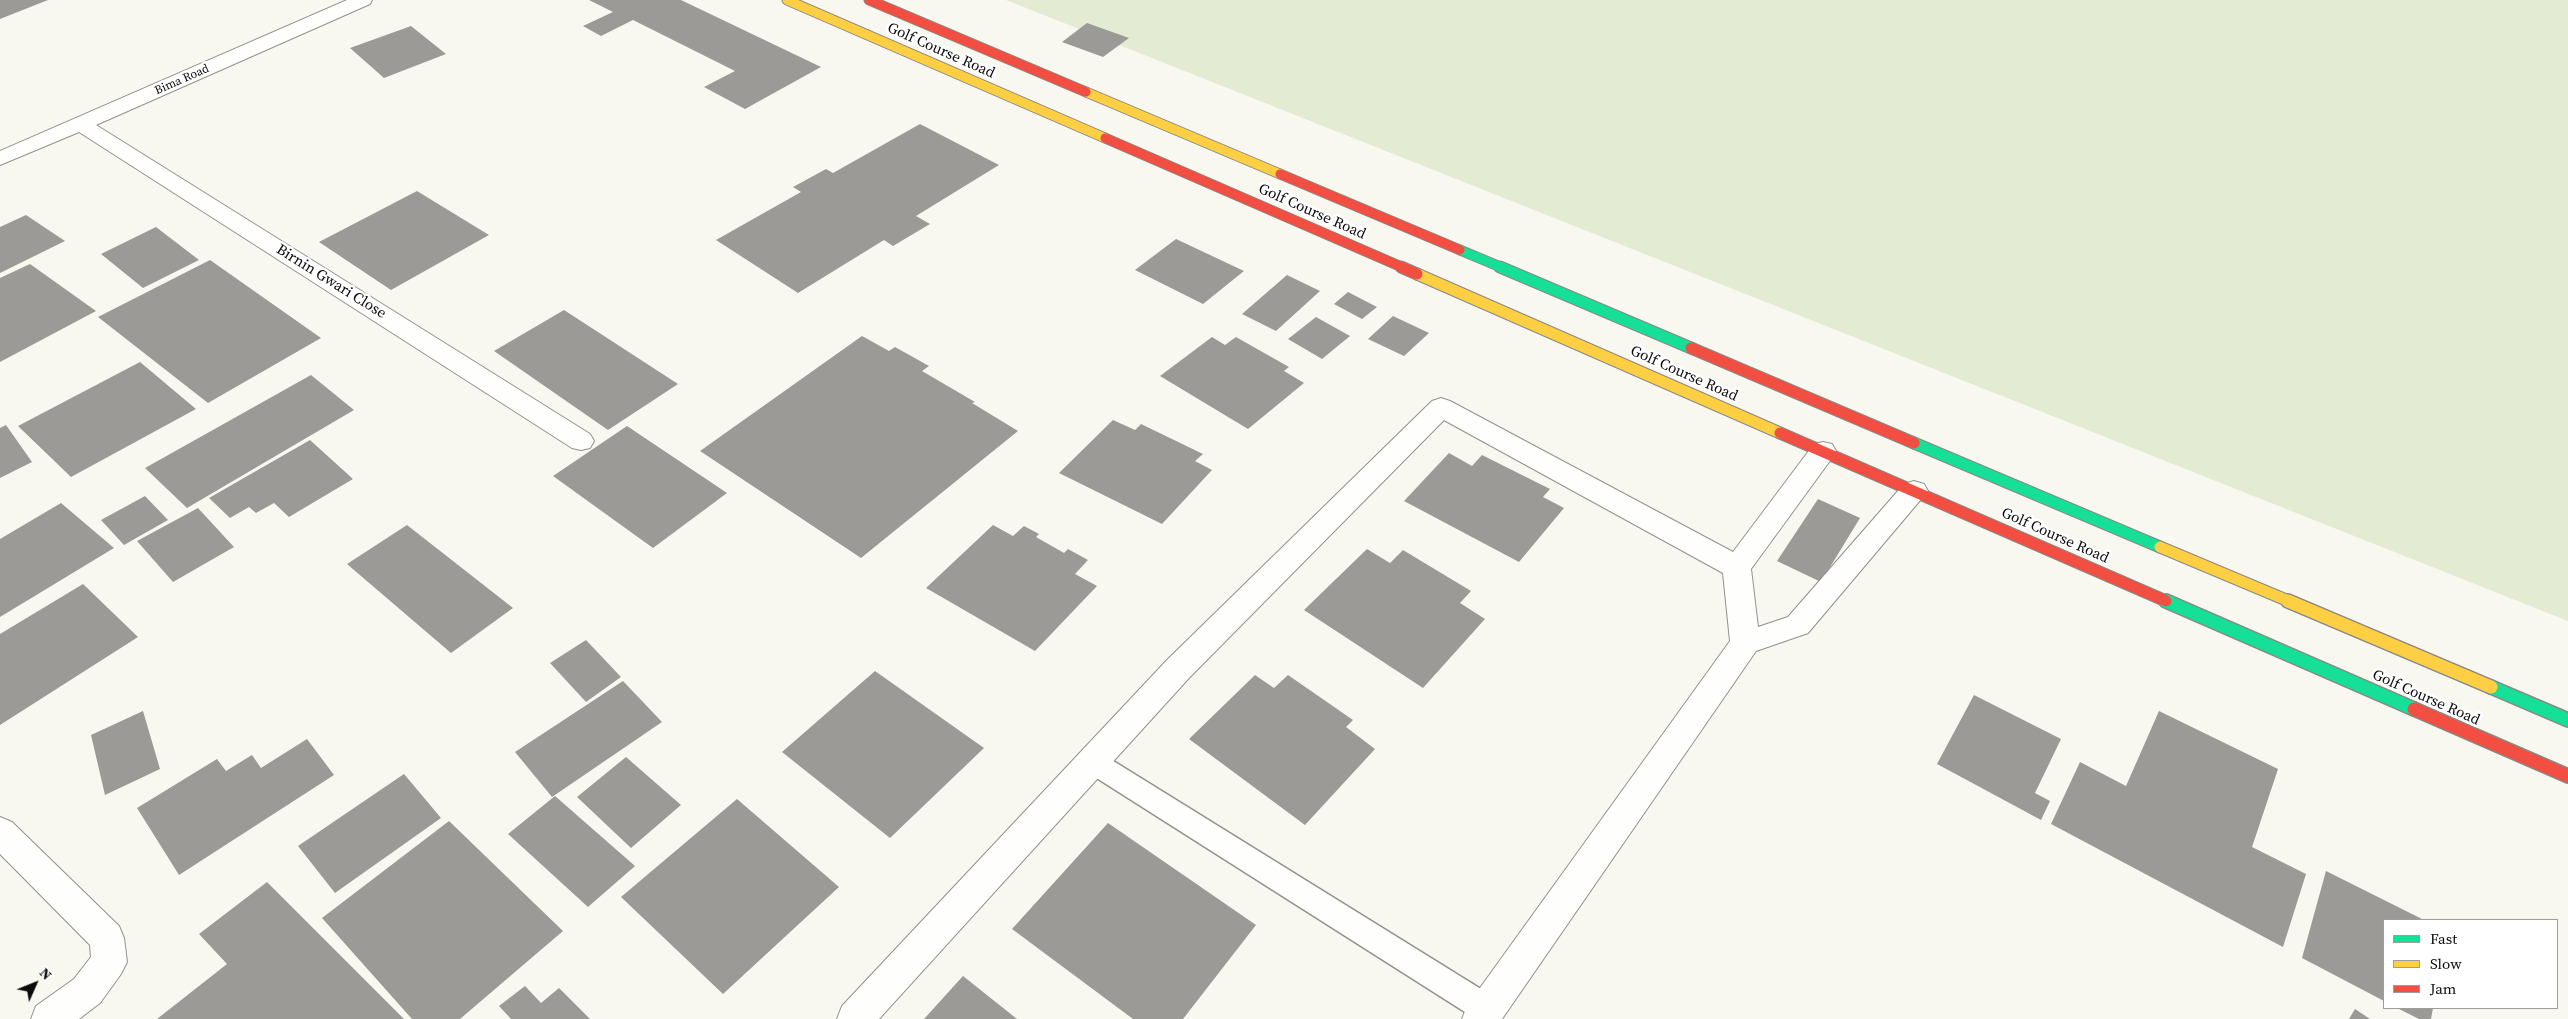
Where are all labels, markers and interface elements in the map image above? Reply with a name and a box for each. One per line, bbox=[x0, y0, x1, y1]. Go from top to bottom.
street label: Golf Course Road bbox=[884, 19, 998, 83]
street label: Bima Road bbox=[153, 62, 211, 98]
street label: Golf Course Road bbox=[1255, 180, 1369, 244]
street label: Birnin Gwari Close bbox=[273, 241, 389, 323]
street label: Golf Course Road bbox=[1627, 342, 1741, 406]
street label: Golf Course Road bbox=[1998, 504, 2112, 568]
street label: Golf Course Road bbox=[2369, 666, 2483, 730]
legend bbox=[2383, 919, 2558, 1009]
text: Fast bbox=[2430, 928, 2457, 949]
text: Slow bbox=[2430, 953, 2462, 974]
north arrow bbox=[10, 959, 60, 1009]
text: N bbox=[35, 963, 57, 984]
text: Jam bbox=[2430, 978, 2456, 999]

